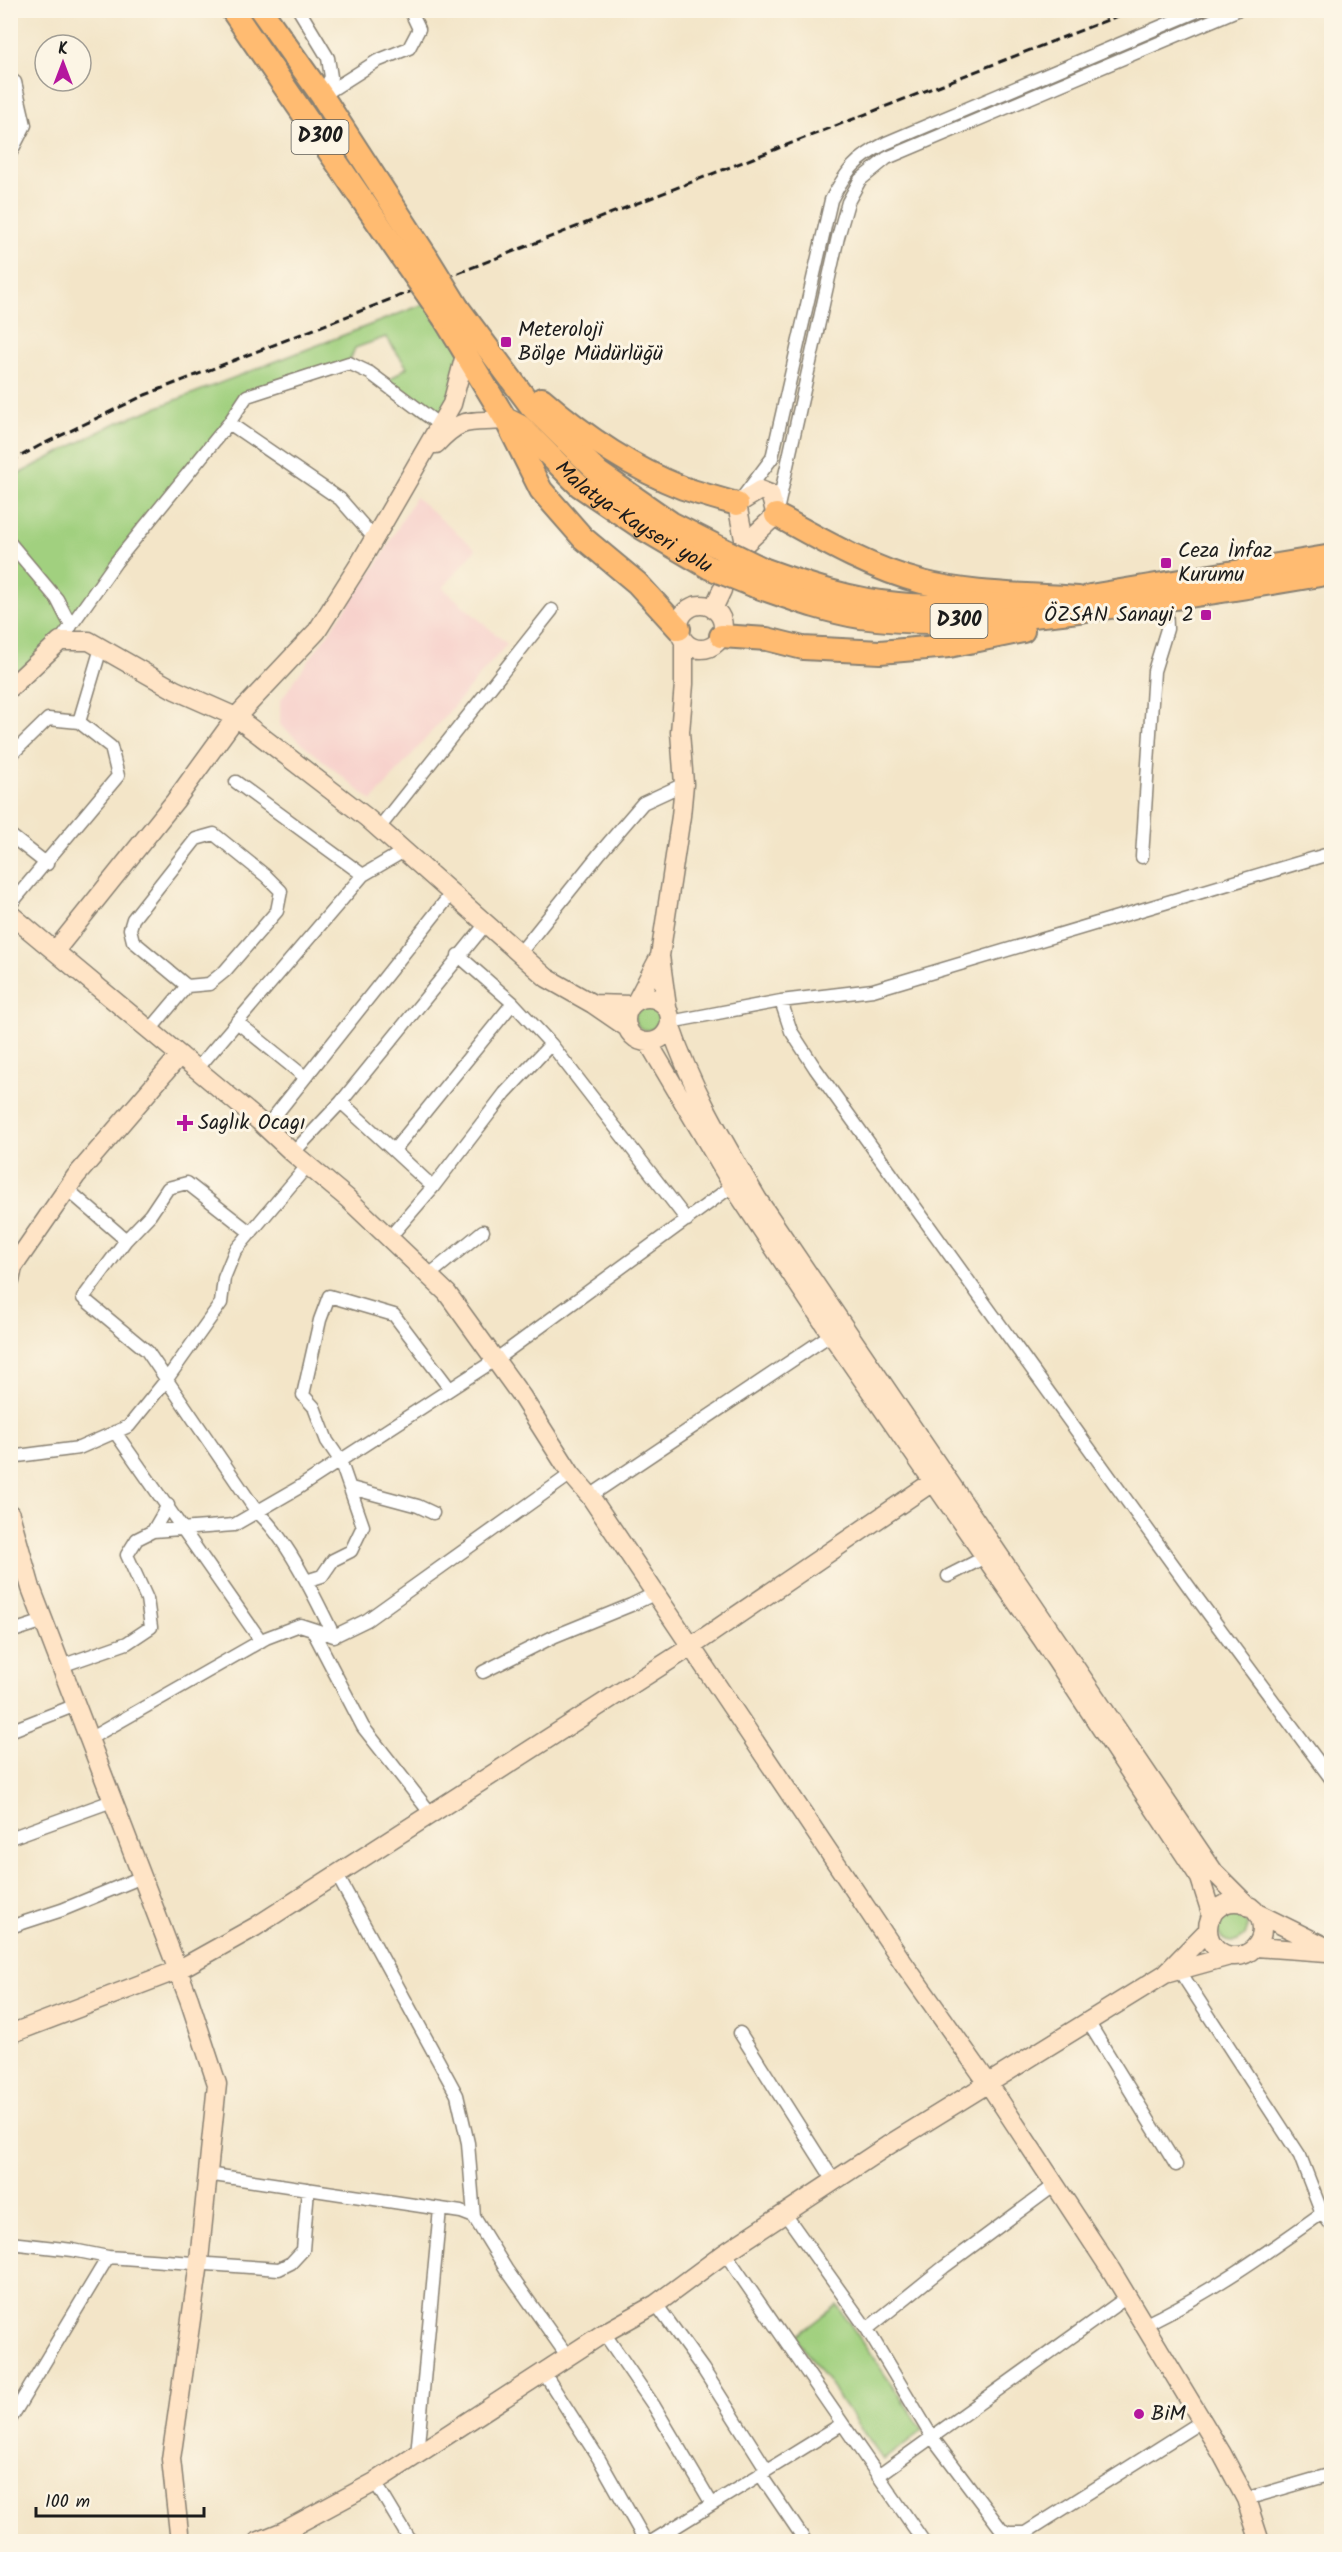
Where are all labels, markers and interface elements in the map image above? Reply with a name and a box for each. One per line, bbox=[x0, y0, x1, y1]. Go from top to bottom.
north arrow bbox=[33, 33, 93, 93]
text: K bbox=[58, 37, 68, 62]
road number: D300 bbox=[292, 120, 348, 154]
place label: Meteroloji Bölge Müdürlüğü bbox=[518, 314, 663, 371]
marker: Meteroloji Bölge Müdürlüğü bbox=[499, 335, 513, 349]
street label: Malatya-Kayseri yolu bbox=[547, 453, 719, 582]
place label: Ceza İnfaz Kurumu bbox=[1178, 535, 1272, 592]
marker: Ceza İnfaz Kurumu bbox=[1159, 556, 1173, 570]
place label: ÖZSAN Sanayi 2 bbox=[1044, 599, 1194, 632]
road number: D300 bbox=[930, 604, 988, 638]
marker: ÖZSAN Sanayi 2 bbox=[1199, 608, 1213, 622]
place label: Saglık Ocagı bbox=[198, 1107, 305, 1140]
marker: Saglık Ocagı bbox=[176, 1114, 194, 1132]
place label: BiM bbox=[1151, 2398, 1186, 2431]
marker: BiM bbox=[1132, 2407, 1146, 2421]
scale bar bbox=[36, 2480, 204, 2518]
text: 100 m bbox=[45, 2488, 90, 2517]

